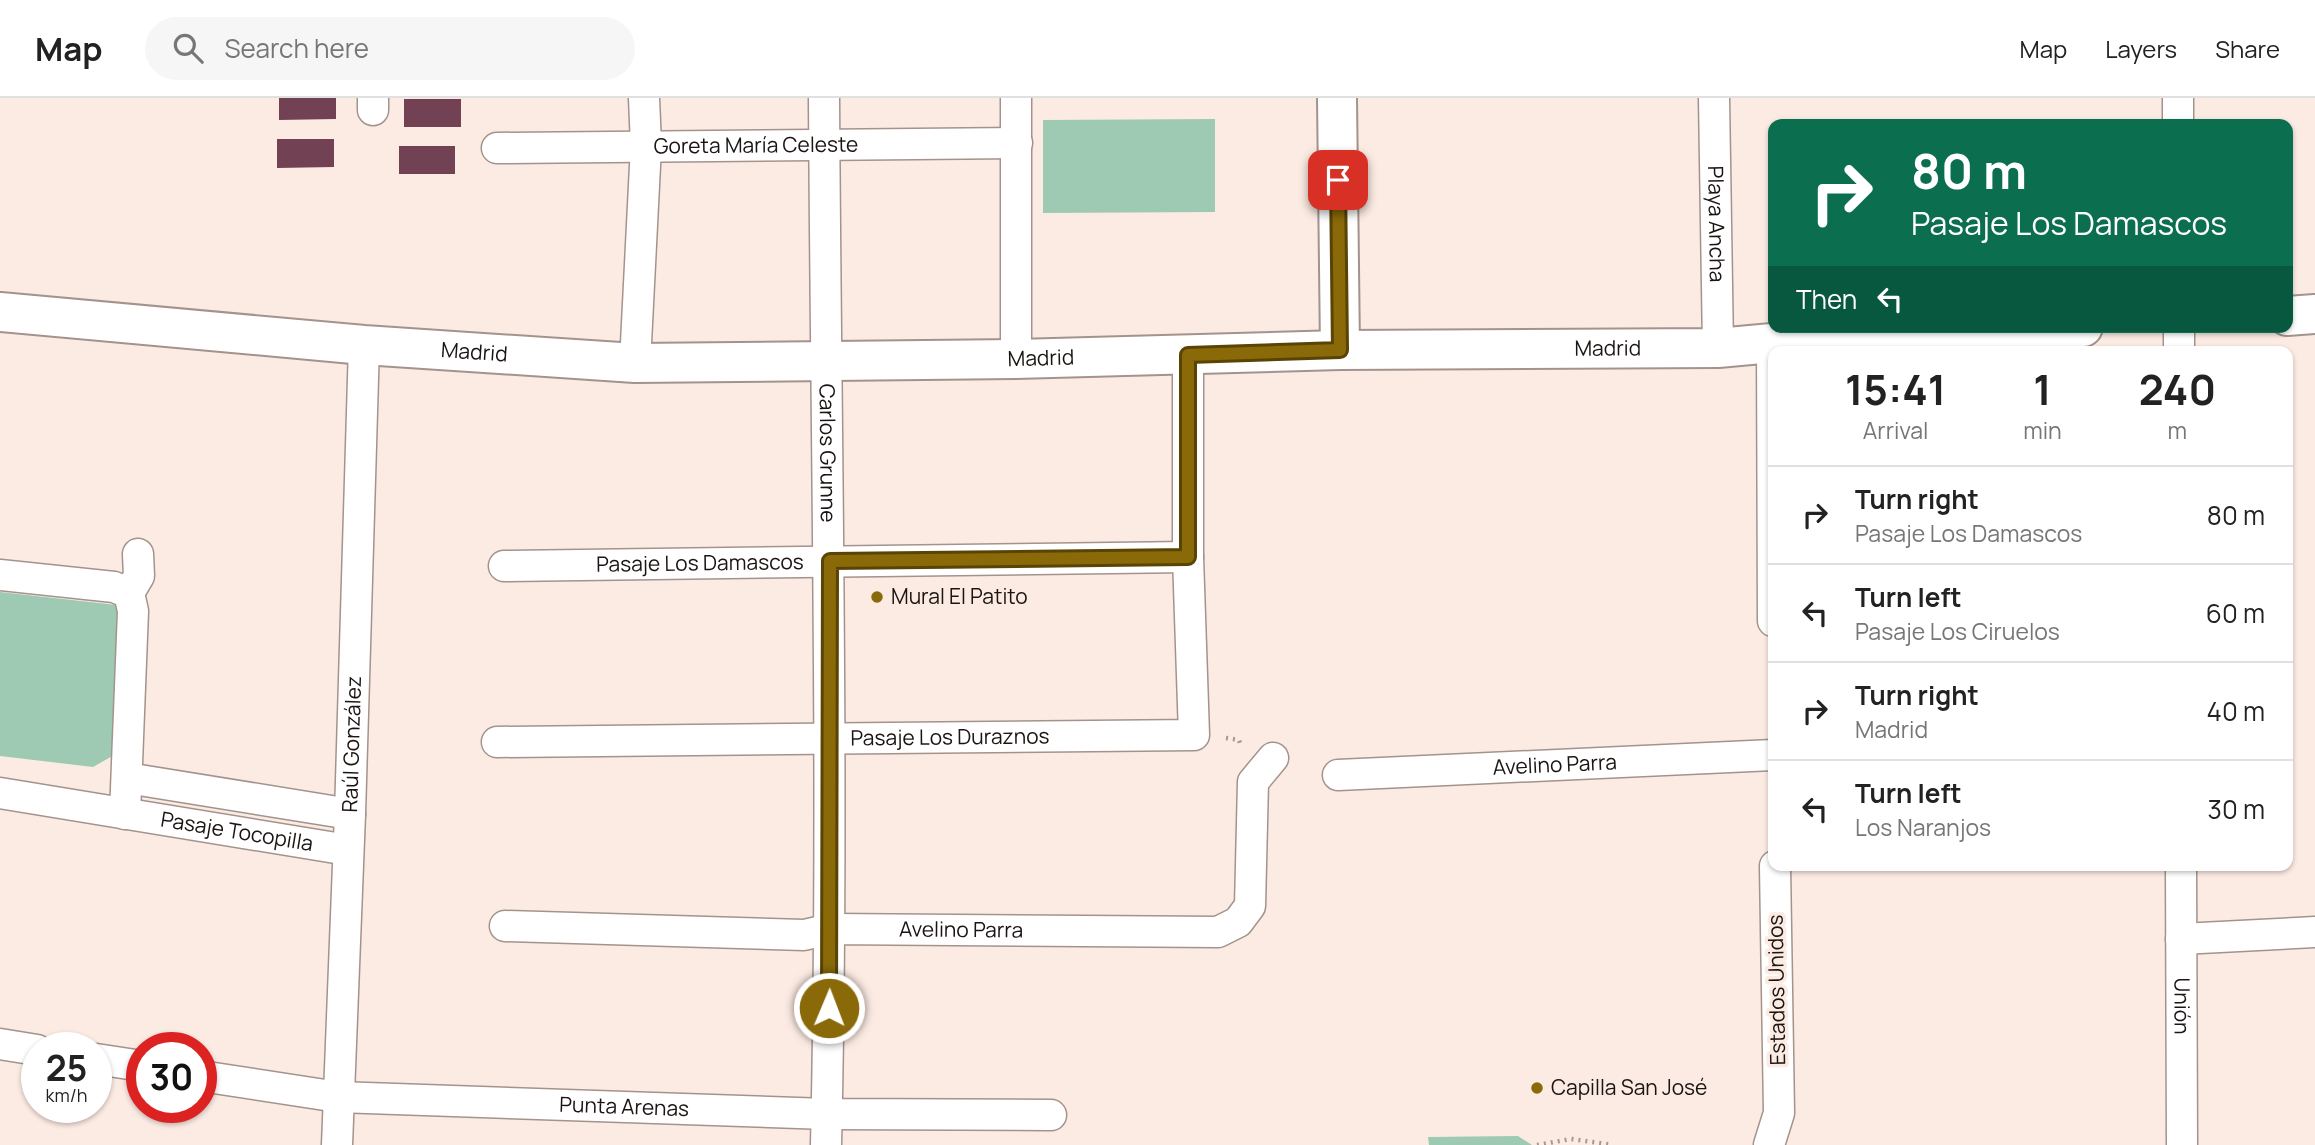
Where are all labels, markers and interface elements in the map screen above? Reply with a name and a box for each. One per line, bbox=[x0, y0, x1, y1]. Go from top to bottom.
search box bbox=[145, 17, 635, 80]
text: Map bbox=[35, 26, 103, 71]
icon: search bbox=[169, 29, 207, 67]
text: Search here bbox=[225, 30, 369, 66]
text: Map bbox=[2020, 32, 2067, 65]
text: Layers bbox=[2105, 32, 2177, 65]
text: Share bbox=[2215, 32, 2280, 65]
street label: Goreta María Celeste bbox=[654, 130, 858, 159]
text: 80 m bbox=[1911, 137, 2027, 204]
icon: right bbox=[1796, 147, 1887, 238]
pin bbox=[1308, 150, 1368, 210]
icon: arrive bbox=[1319, 161, 1357, 199]
street label: Playa Ancha bbox=[1702, 165, 1732, 283]
text: Pasaje Los Damascos bbox=[1911, 201, 2227, 245]
icon: left bbox=[1871, 280, 1909, 318]
text: Then bbox=[1796, 281, 1857, 317]
street label: Madrid bbox=[1574, 333, 1641, 362]
street label: Madrid bbox=[440, 335, 509, 368]
street label: Madrid bbox=[1007, 342, 1075, 372]
text: 15:41 bbox=[1845, 360, 1946, 418]
text: 1 bbox=[2033, 360, 2052, 418]
text: 240 bbox=[2139, 360, 2216, 418]
street label: Carlos Grunne bbox=[814, 383, 843, 523]
text: Arrival bbox=[1863, 414, 1928, 446]
text: min bbox=[2023, 414, 2062, 446]
text: m bbox=[2168, 414, 2187, 446]
text: Turn right bbox=[1855, 481, 1979, 517]
icon: right bbox=[1796, 496, 1834, 534]
text: 80 m bbox=[2207, 497, 2265, 533]
text: Pasaje Los Damascos bbox=[1855, 517, 2082, 549]
street label: Pasaje Los Damascos bbox=[596, 547, 804, 578]
text: Turn left bbox=[1855, 579, 1962, 615]
place label: Mural El Patito bbox=[891, 582, 1028, 610]
marker: Mural El Patito bbox=[869, 589, 885, 605]
icon: left bbox=[1796, 594, 1834, 632]
text: 60 m bbox=[2206, 595, 2265, 631]
text: Pasaje Los Ciruelos bbox=[1855, 615, 2060, 647]
street label: Raúl González bbox=[335, 676, 367, 813]
text: Turn right bbox=[1855, 677, 1979, 713]
icon: right bbox=[1796, 692, 1834, 730]
text: 40 m bbox=[2207, 693, 2265, 729]
text: Madrid bbox=[1855, 713, 1928, 745]
street label: Pasaje Los Duraznos bbox=[850, 721, 1050, 751]
street label: Avelino Parra bbox=[1492, 747, 1617, 781]
text: Turn left bbox=[1855, 775, 1962, 811]
icon: left bbox=[1796, 790, 1834, 828]
text: 30 m bbox=[2208, 791, 2265, 827]
street label: Pasaje Tocopilla bbox=[159, 805, 315, 857]
text: Los Naranjos bbox=[1855, 811, 1991, 843]
street label: Estados Unidos bbox=[1761, 914, 1791, 1066]
street label: Avelino Parra bbox=[899, 915, 1023, 943]
position arrow bbox=[792, 971, 866, 1045]
street label: Unión bbox=[2168, 977, 2197, 1035]
speed limit sign: 30 bbox=[126, 1032, 217, 1123]
text: 25 bbox=[46, 1044, 87, 1092]
place label: Capilla San José bbox=[1551, 1073, 1707, 1101]
marker: Capilla San José bbox=[1529, 1080, 1545, 1096]
text: km/h bbox=[46, 1083, 87, 1107]
street label: Punta Arenas bbox=[559, 1090, 690, 1122]

